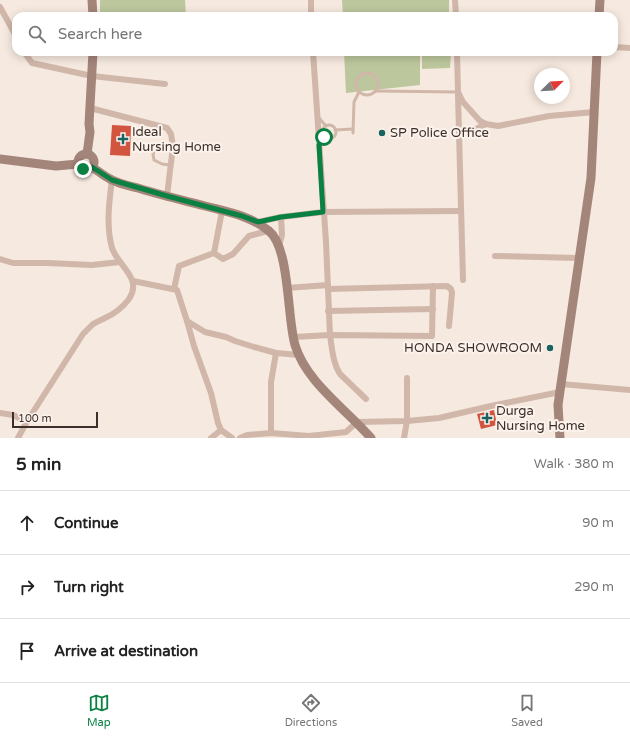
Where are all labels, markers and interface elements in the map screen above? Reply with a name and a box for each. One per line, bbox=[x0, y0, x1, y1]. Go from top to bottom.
search box bbox=[12, 12, 618, 56]
icon: search bbox=[26, 23, 48, 45]
text: Search here bbox=[58, 25, 142, 43]
north arrow bbox=[534, 68, 570, 104]
place label: Ideal Nursing Home bbox=[132, 124, 221, 155]
place label: SP Police Office bbox=[390, 125, 489, 141]
route start bbox=[315, 128, 333, 146]
marker: SP Police Office bbox=[377, 128, 387, 138]
marker: Ideal Nursing Home bbox=[117, 133, 129, 145]
route end bbox=[74, 160, 92, 178]
place label: HONDA SHOWROOM bbox=[404, 340, 542, 356]
marker: HONDA SHOWROOM bbox=[545, 343, 555, 353]
place label: Durga Nursing Home bbox=[496, 403, 585, 434]
scale bar bbox=[12, 410, 98, 429]
text: 100 m bbox=[18, 412, 52, 425]
marker: Durga Nursing Home bbox=[481, 412, 493, 424]
text: 5 min bbox=[16, 454, 61, 475]
text: Walk · 380 m bbox=[534, 456, 614, 472]
icon: ahead bbox=[16, 512, 38, 534]
text: Continue bbox=[54, 514, 118, 532]
text: 90 m bbox=[582, 515, 614, 531]
icon: right bbox=[16, 576, 38, 598]
text: Turn right bbox=[54, 578, 124, 596]
text: 290 m bbox=[574, 579, 614, 595]
icon: arrive bbox=[16, 640, 38, 662]
text: Arrive at destination bbox=[54, 642, 198, 660]
tab: Map bbox=[87, 692, 111, 729]
tab: Directions bbox=[285, 692, 337, 729]
tab: Saved bbox=[511, 692, 543, 729]

